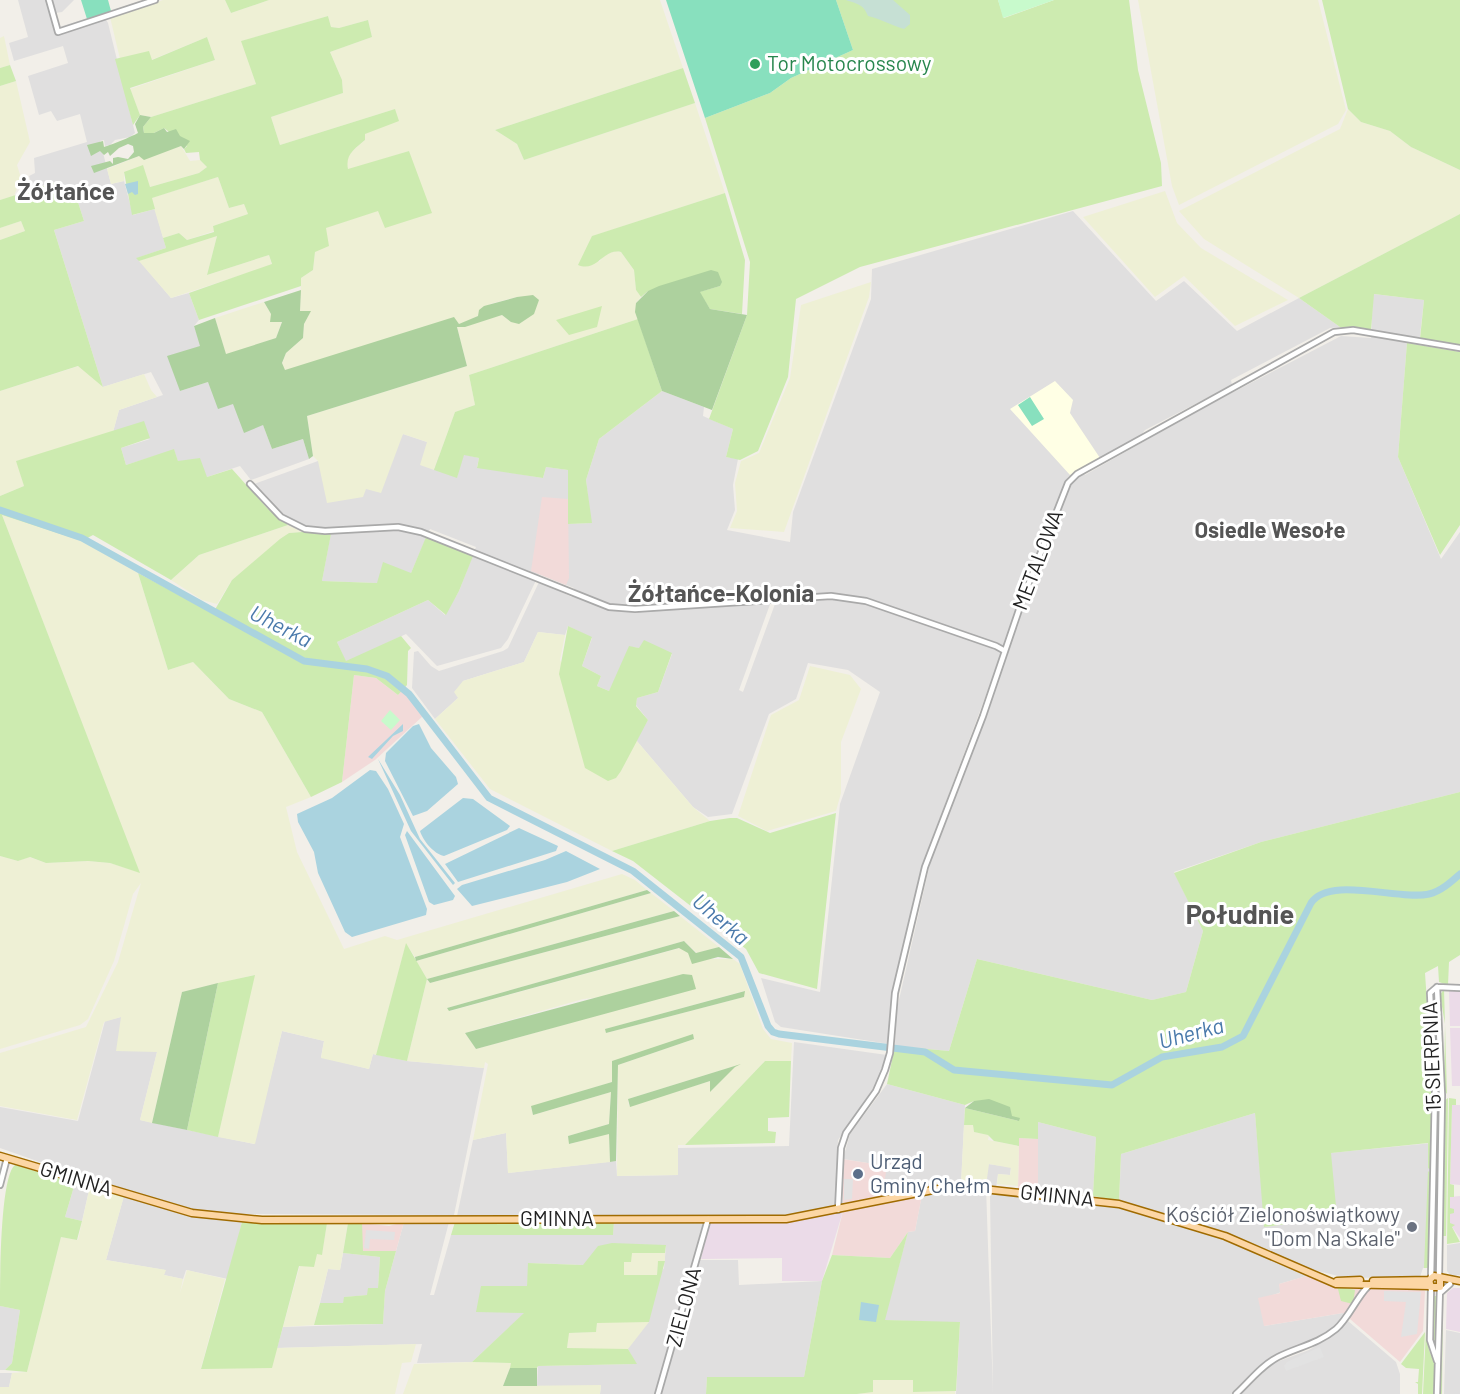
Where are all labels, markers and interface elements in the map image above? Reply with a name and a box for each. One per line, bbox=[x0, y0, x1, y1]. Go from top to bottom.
place label: Tor Motocrossowy bbox=[767, 50, 932, 75]
marker: Tor Motocrossowy bbox=[748, 57, 762, 71]
district label: Żółtańce bbox=[17, 176, 115, 205]
street label: METALOWA bbox=[1006, 506, 1067, 613]
district label: Osiedle Wesołe bbox=[1194, 516, 1346, 542]
district label: Żółtańce-Kolonia bbox=[628, 578, 814, 607]
water label: Uherka bbox=[246, 598, 317, 652]
water label: Uherka bbox=[688, 887, 755, 950]
district label: Południe bbox=[1186, 897, 1294, 929]
street label: 15 SIERPNIA bbox=[1416, 1001, 1445, 1113]
water label: Uherka bbox=[1155, 1011, 1226, 1053]
place label: Urząd Gminy Chełm bbox=[870, 1148, 990, 1197]
street label: GMINNA bbox=[37, 1155, 116, 1200]
marker: Urząd Gminy Chełm bbox=[851, 1167, 865, 1181]
street label: GMINNA bbox=[1019, 1178, 1096, 1211]
place label: Kościół Zielonoświątkowy "Dom Na Skale" bbox=[1166, 1201, 1400, 1250]
street label: GMINNA bbox=[520, 1205, 594, 1230]
marker: Kościół Zielonoświątkowy "Dom Na Skale" bbox=[1405, 1220, 1419, 1234]
street label: ZIELONA bbox=[660, 1264, 705, 1349]

